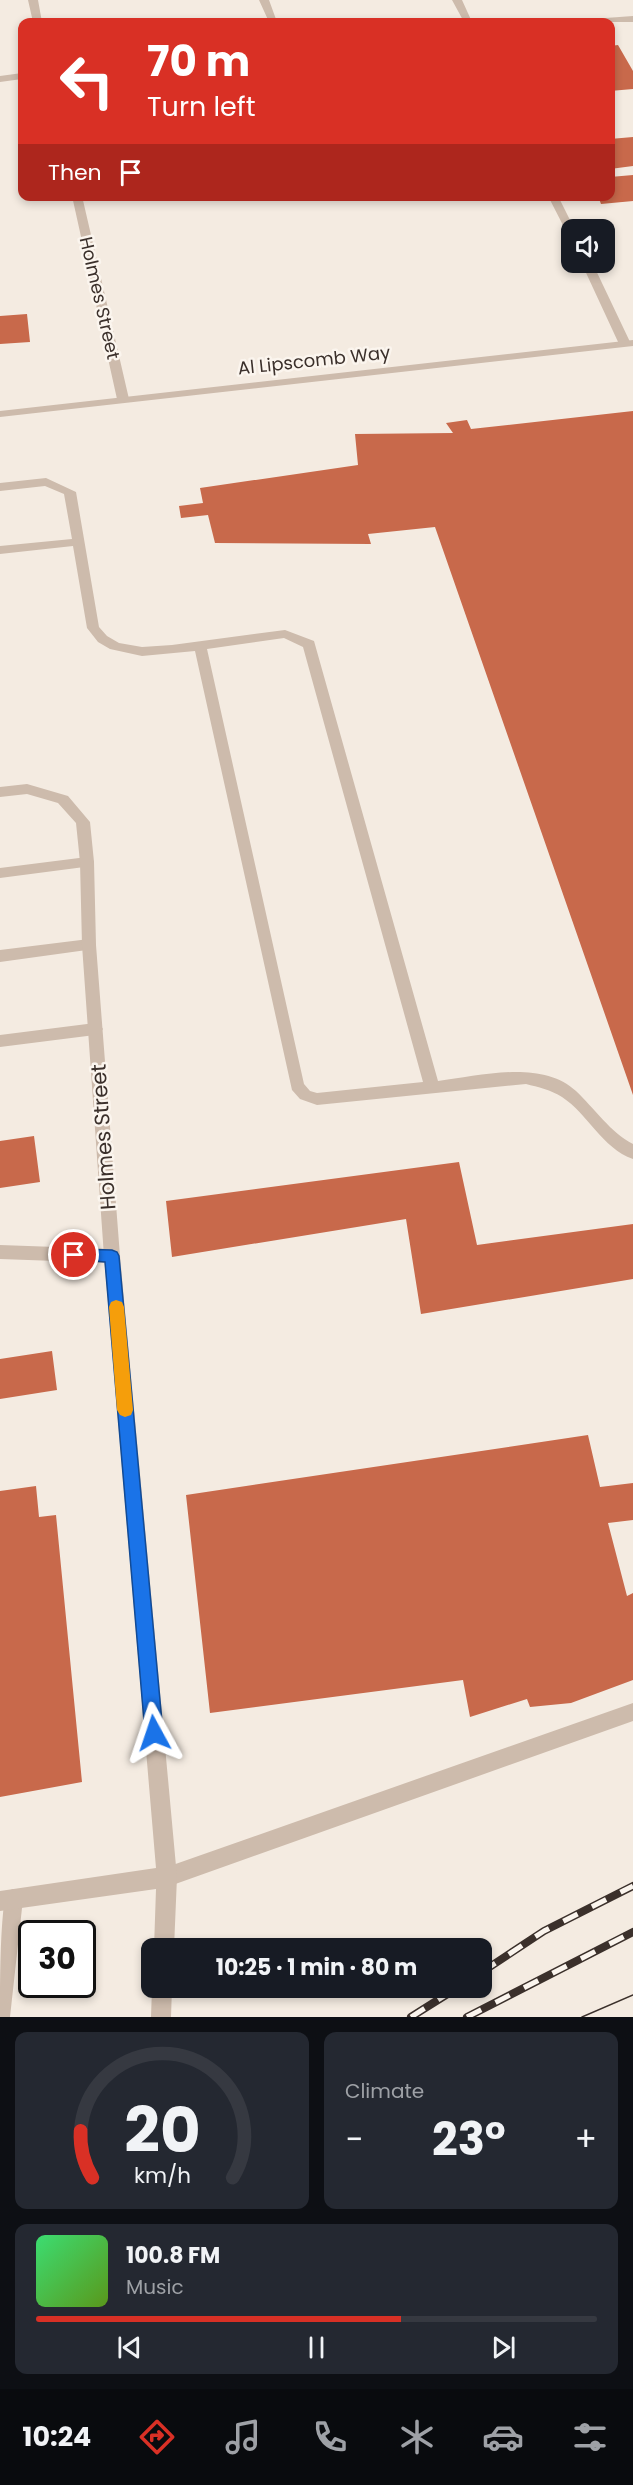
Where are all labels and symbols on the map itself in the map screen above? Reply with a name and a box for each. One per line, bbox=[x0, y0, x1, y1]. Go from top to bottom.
street label: Holmes Street bbox=[74, 234, 126, 362]
street label: Al Lipscomb Way bbox=[237, 340, 391, 380]
street label: Holmes Street bbox=[83, 1063, 123, 1211]
pin bbox=[48, 1229, 99, 1280]
position arrow bbox=[122, 1701, 186, 1765]
speed limit sign: 30 bbox=[18, 1920, 96, 1998]

